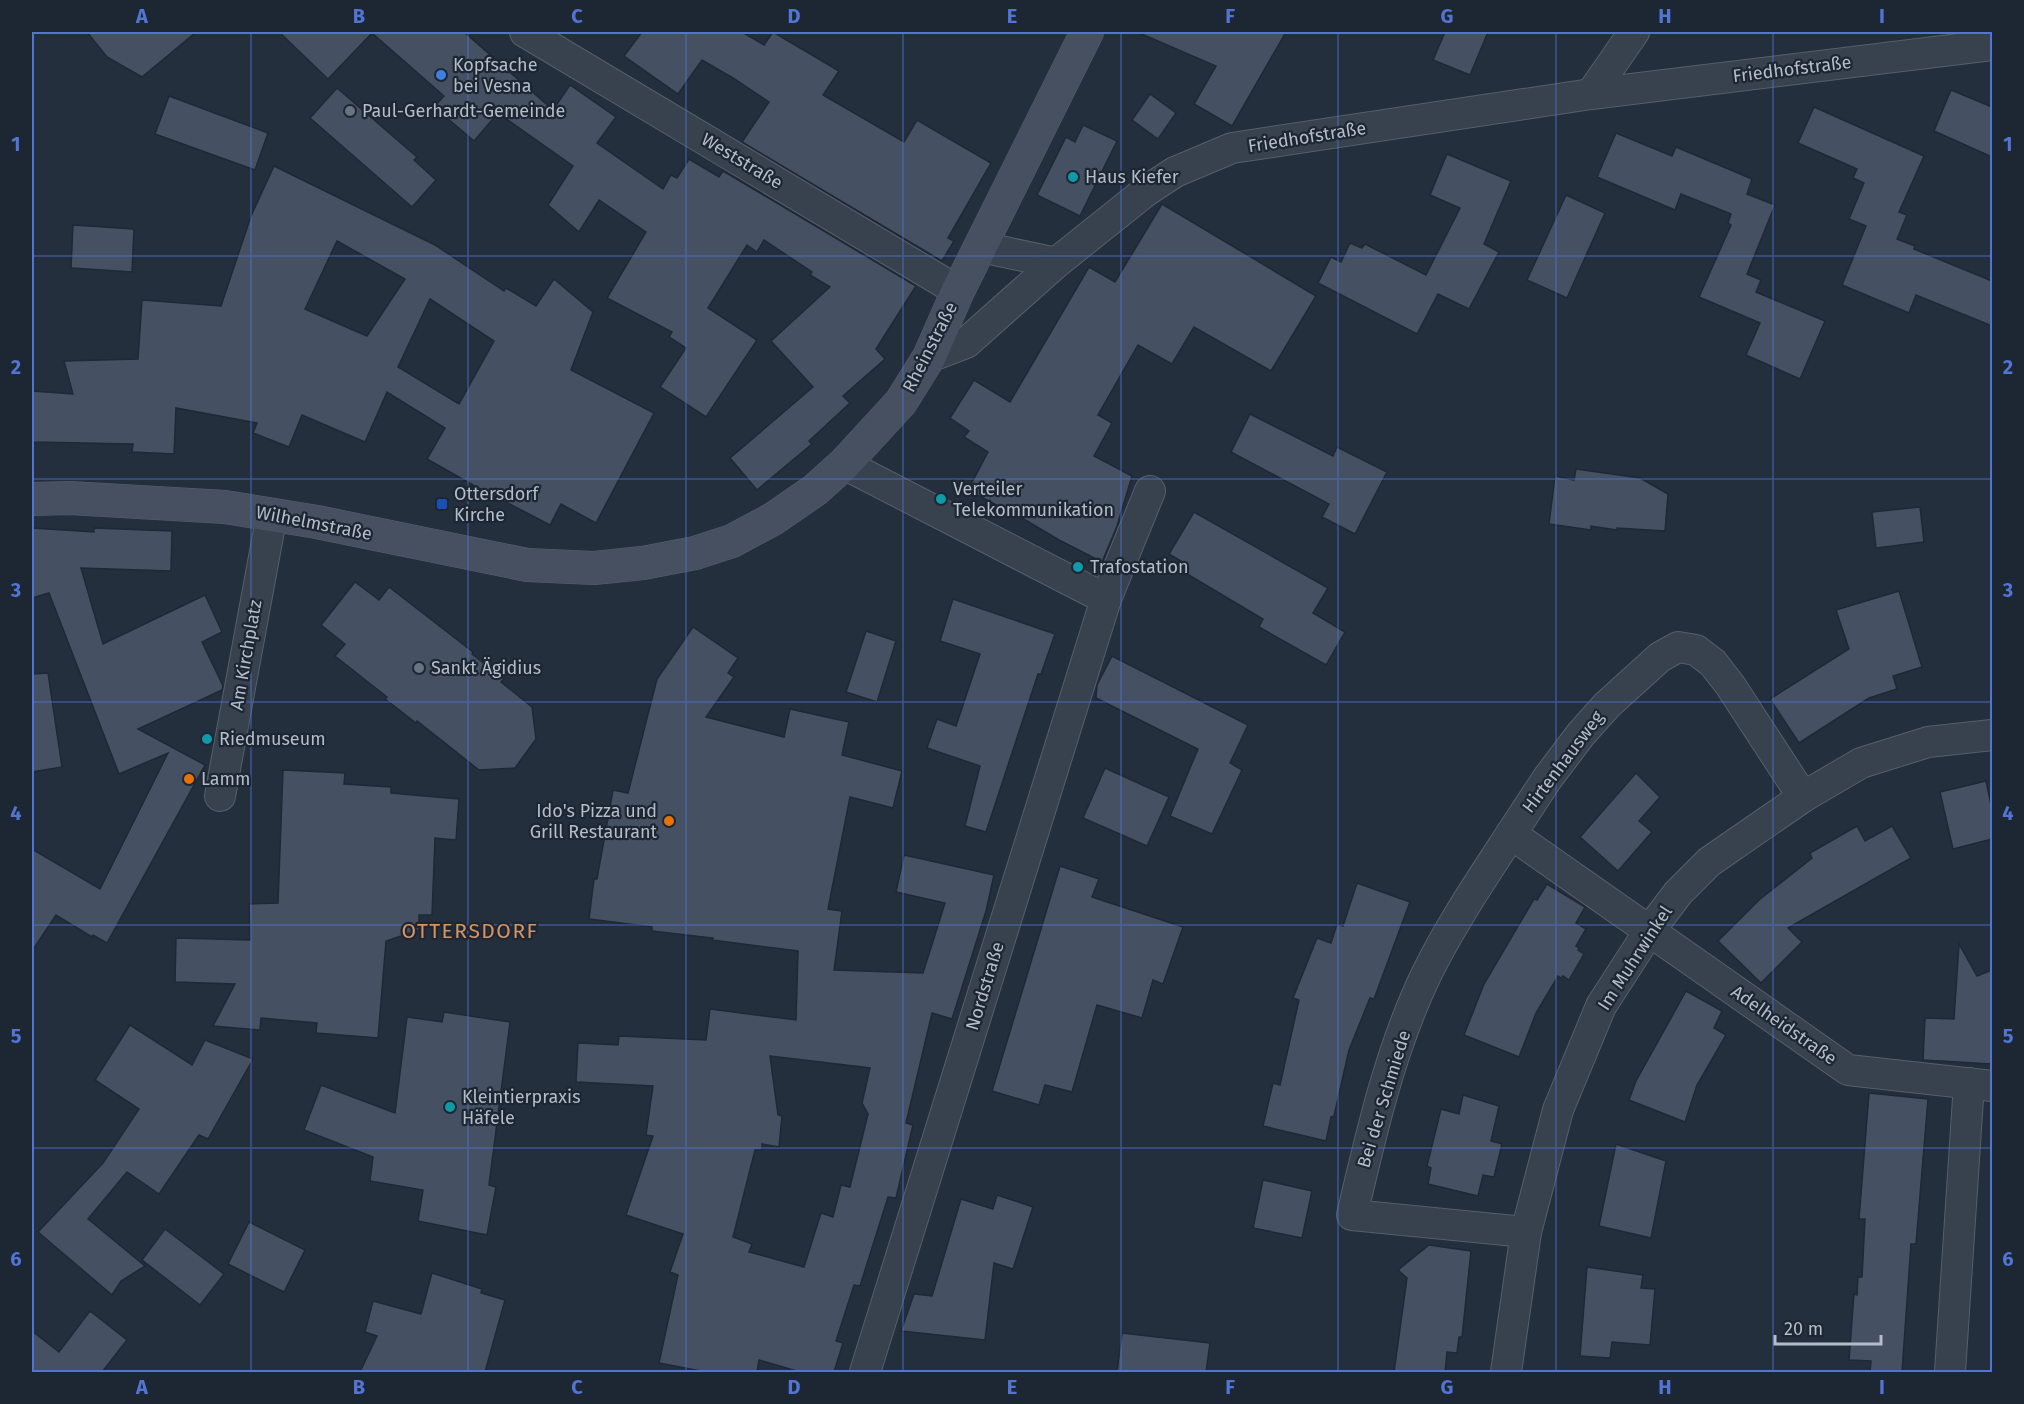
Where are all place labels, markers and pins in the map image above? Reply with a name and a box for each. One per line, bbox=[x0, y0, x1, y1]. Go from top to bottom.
place label: Kopfsache bei Vesna bbox=[453, 54, 537, 97]
marker: Kopfsache bei Vesna bbox=[434, 68, 448, 82]
place label: Paul-Gerhardt-Gemeinde bbox=[362, 100, 565, 122]
marker: Paul-Gerhardt-Gemeinde bbox=[343, 104, 357, 118]
place label: Haus Kiefer bbox=[1085, 166, 1179, 188]
marker: Haus Kiefer bbox=[1066, 170, 1080, 184]
place label: Verteiler Telekommunikation bbox=[953, 478, 1114, 521]
place label: Ottersdorf Kirche bbox=[454, 483, 540, 526]
marker: Verteiler Telekommunikation bbox=[934, 492, 948, 506]
marker: Ottersdorf Kirche bbox=[435, 497, 449, 511]
place label: Trafostation bbox=[1090, 556, 1188, 578]
marker: Trafostation bbox=[1071, 560, 1085, 574]
place label: Sankt Ägidius bbox=[431, 657, 541, 679]
marker: Sankt Ägidius bbox=[412, 661, 426, 675]
place label: Riedmuseum bbox=[219, 728, 326, 750]
marker: Riedmuseum bbox=[200, 732, 214, 746]
place label: Lamm bbox=[201, 768, 250, 790]
marker: Lamm bbox=[182, 772, 196, 786]
place label: Ido's Pizza und Grill Restaurant bbox=[530, 800, 657, 843]
marker: Ido's Pizza und Grill Restaurant bbox=[662, 814, 676, 828]
place label: Kleintierpraxis Häfele bbox=[462, 1086, 581, 1129]
marker: Kleintierpraxis Häfele bbox=[443, 1100, 457, 1114]

